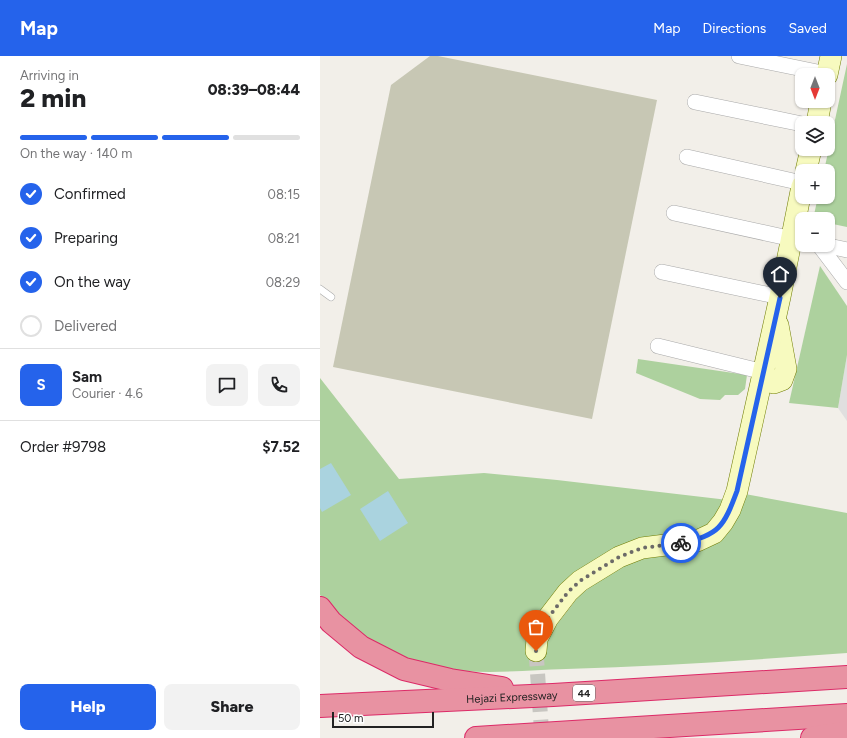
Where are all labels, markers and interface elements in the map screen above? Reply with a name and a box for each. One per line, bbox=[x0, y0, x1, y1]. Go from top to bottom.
text: Map bbox=[20, 17, 58, 40]
text: Map bbox=[653, 20, 681, 37]
text: Directions bbox=[703, 20, 766, 37]
text: Saved bbox=[788, 20, 827, 37]
text: Arriving in bbox=[20, 68, 79, 83]
north arrow bbox=[795, 68, 835, 108]
map controls bbox=[795, 68, 835, 252]
text: 08:39–08:44 bbox=[208, 81, 300, 99]
text: 2 min bbox=[20, 82, 86, 114]
button: layers bbox=[795, 116, 835, 156]
text: On the way · 140 m bbox=[20, 146, 132, 161]
button: + bbox=[795, 164, 835, 204]
icon: check bbox=[20, 183, 42, 205]
text: Confirmed bbox=[54, 185, 126, 203]
text: 08:15 bbox=[268, 187, 300, 202]
button: − bbox=[795, 212, 835, 252]
icon: check bbox=[20, 227, 42, 249]
text: Preparing bbox=[54, 229, 118, 247]
text: 08:21 bbox=[268, 231, 300, 246]
pin bbox=[763, 257, 797, 298]
icon: home bbox=[769, 263, 791, 285]
icon: check bbox=[20, 271, 42, 293]
text: On the way bbox=[54, 273, 131, 291]
text: 08:29 bbox=[266, 275, 300, 290]
text: Delivered bbox=[54, 317, 117, 335]
button: chat bbox=[206, 364, 248, 406]
button: phone bbox=[258, 364, 300, 406]
text: Sam bbox=[72, 368, 102, 386]
text: S bbox=[36, 376, 46, 394]
text: Courier · 4.6 bbox=[72, 386, 143, 401]
text: Order #9798 bbox=[20, 438, 106, 456]
text: $7.52 bbox=[262, 438, 300, 456]
courier bbox=[661, 523, 701, 563]
icon: bike bbox=[670, 532, 692, 554]
pin bbox=[519, 610, 553, 651]
icon: bag bbox=[525, 616, 547, 638]
button: Help bbox=[20, 684, 156, 730]
button: Share bbox=[164, 684, 300, 730]
road number: 44 bbox=[573, 685, 595, 701]
street label: Hejazi Expressway bbox=[466, 689, 558, 706]
scale bar bbox=[332, 710, 434, 729]
text: 50 m bbox=[338, 712, 363, 725]

